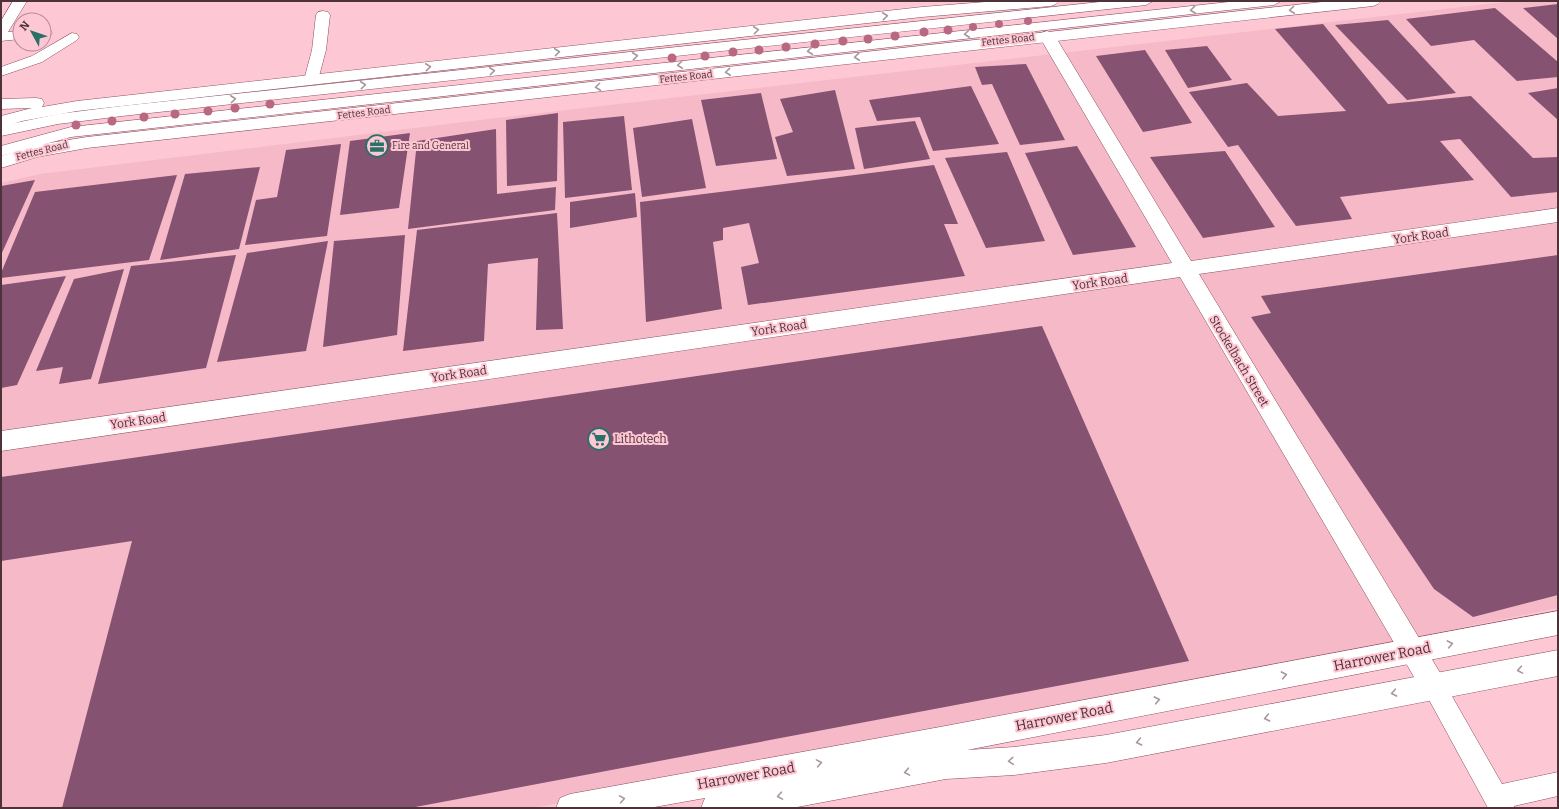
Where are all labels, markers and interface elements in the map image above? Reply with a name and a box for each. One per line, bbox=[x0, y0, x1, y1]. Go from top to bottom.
one-way arrow bbox=[1190, 5, 1196, 14]
one-way arrow bbox=[1289, 5, 1295, 14]
north arrow bbox=[12, 12, 52, 52]
one-way arrow bbox=[882, 12, 888, 21]
text: N bbox=[17, 18, 33, 33]
one-way arrow bbox=[753, 26, 759, 35]
one-way arrow bbox=[964, 30, 970, 39]
street label: Fettes Road bbox=[981, 31, 1035, 49]
one-way arrow bbox=[807, 46, 813, 55]
one-way arrow bbox=[554, 48, 560, 57]
one-way arrow bbox=[632, 51, 638, 60]
one-way arrow bbox=[854, 52, 860, 61]
one-way arrow bbox=[677, 60, 683, 69]
one-way arrow bbox=[425, 63, 431, 72]
one-way arrow bbox=[489, 67, 495, 76]
one-way arrow bbox=[725, 67, 731, 76]
street label: Fettes Road bbox=[659, 68, 713, 86]
one-way arrow bbox=[360, 81, 366, 90]
one-way arrow bbox=[595, 82, 601, 91]
one-way arrow bbox=[230, 95, 237, 104]
street label: Fettes Road bbox=[337, 104, 391, 122]
office icon: Fire and General bbox=[364, 133, 390, 159]
street label: Fettes Road bbox=[15, 139, 69, 163]
place label: Fire and General bbox=[392, 140, 469, 152]
street label: York Road bbox=[1392, 225, 1450, 247]
street label: York Road bbox=[1071, 271, 1129, 293]
street label: Stockelbach Street bbox=[1206, 313, 1272, 410]
street label: York Road bbox=[750, 317, 808, 339]
street label: York Road bbox=[430, 363, 488, 385]
street label: York Road bbox=[109, 410, 167, 432]
supermarket icon: Lithotech bbox=[586, 426, 612, 452]
place label: Lithotech bbox=[614, 432, 667, 446]
street label: Harrower Road bbox=[1332, 639, 1432, 675]
one-way arrow bbox=[1447, 640, 1453, 648]
one-way arrow bbox=[1517, 665, 1523, 673]
one-way arrow bbox=[1281, 672, 1288, 680]
one-way arrow bbox=[1391, 688, 1398, 696]
one-way arrow bbox=[1154, 696, 1160, 704]
street label: Harrower Road bbox=[1014, 699, 1114, 735]
one-way arrow bbox=[1264, 713, 1270, 721]
one-way arrow bbox=[1136, 738, 1142, 746]
one-way arrow bbox=[1008, 756, 1014, 765]
street label: Harrower Road bbox=[696, 759, 796, 793]
one-way arrow bbox=[816, 759, 822, 768]
one-way arrow bbox=[904, 768, 911, 776]
one-way arrow bbox=[776, 791, 783, 799]
one-way arrow bbox=[619, 795, 625, 803]

